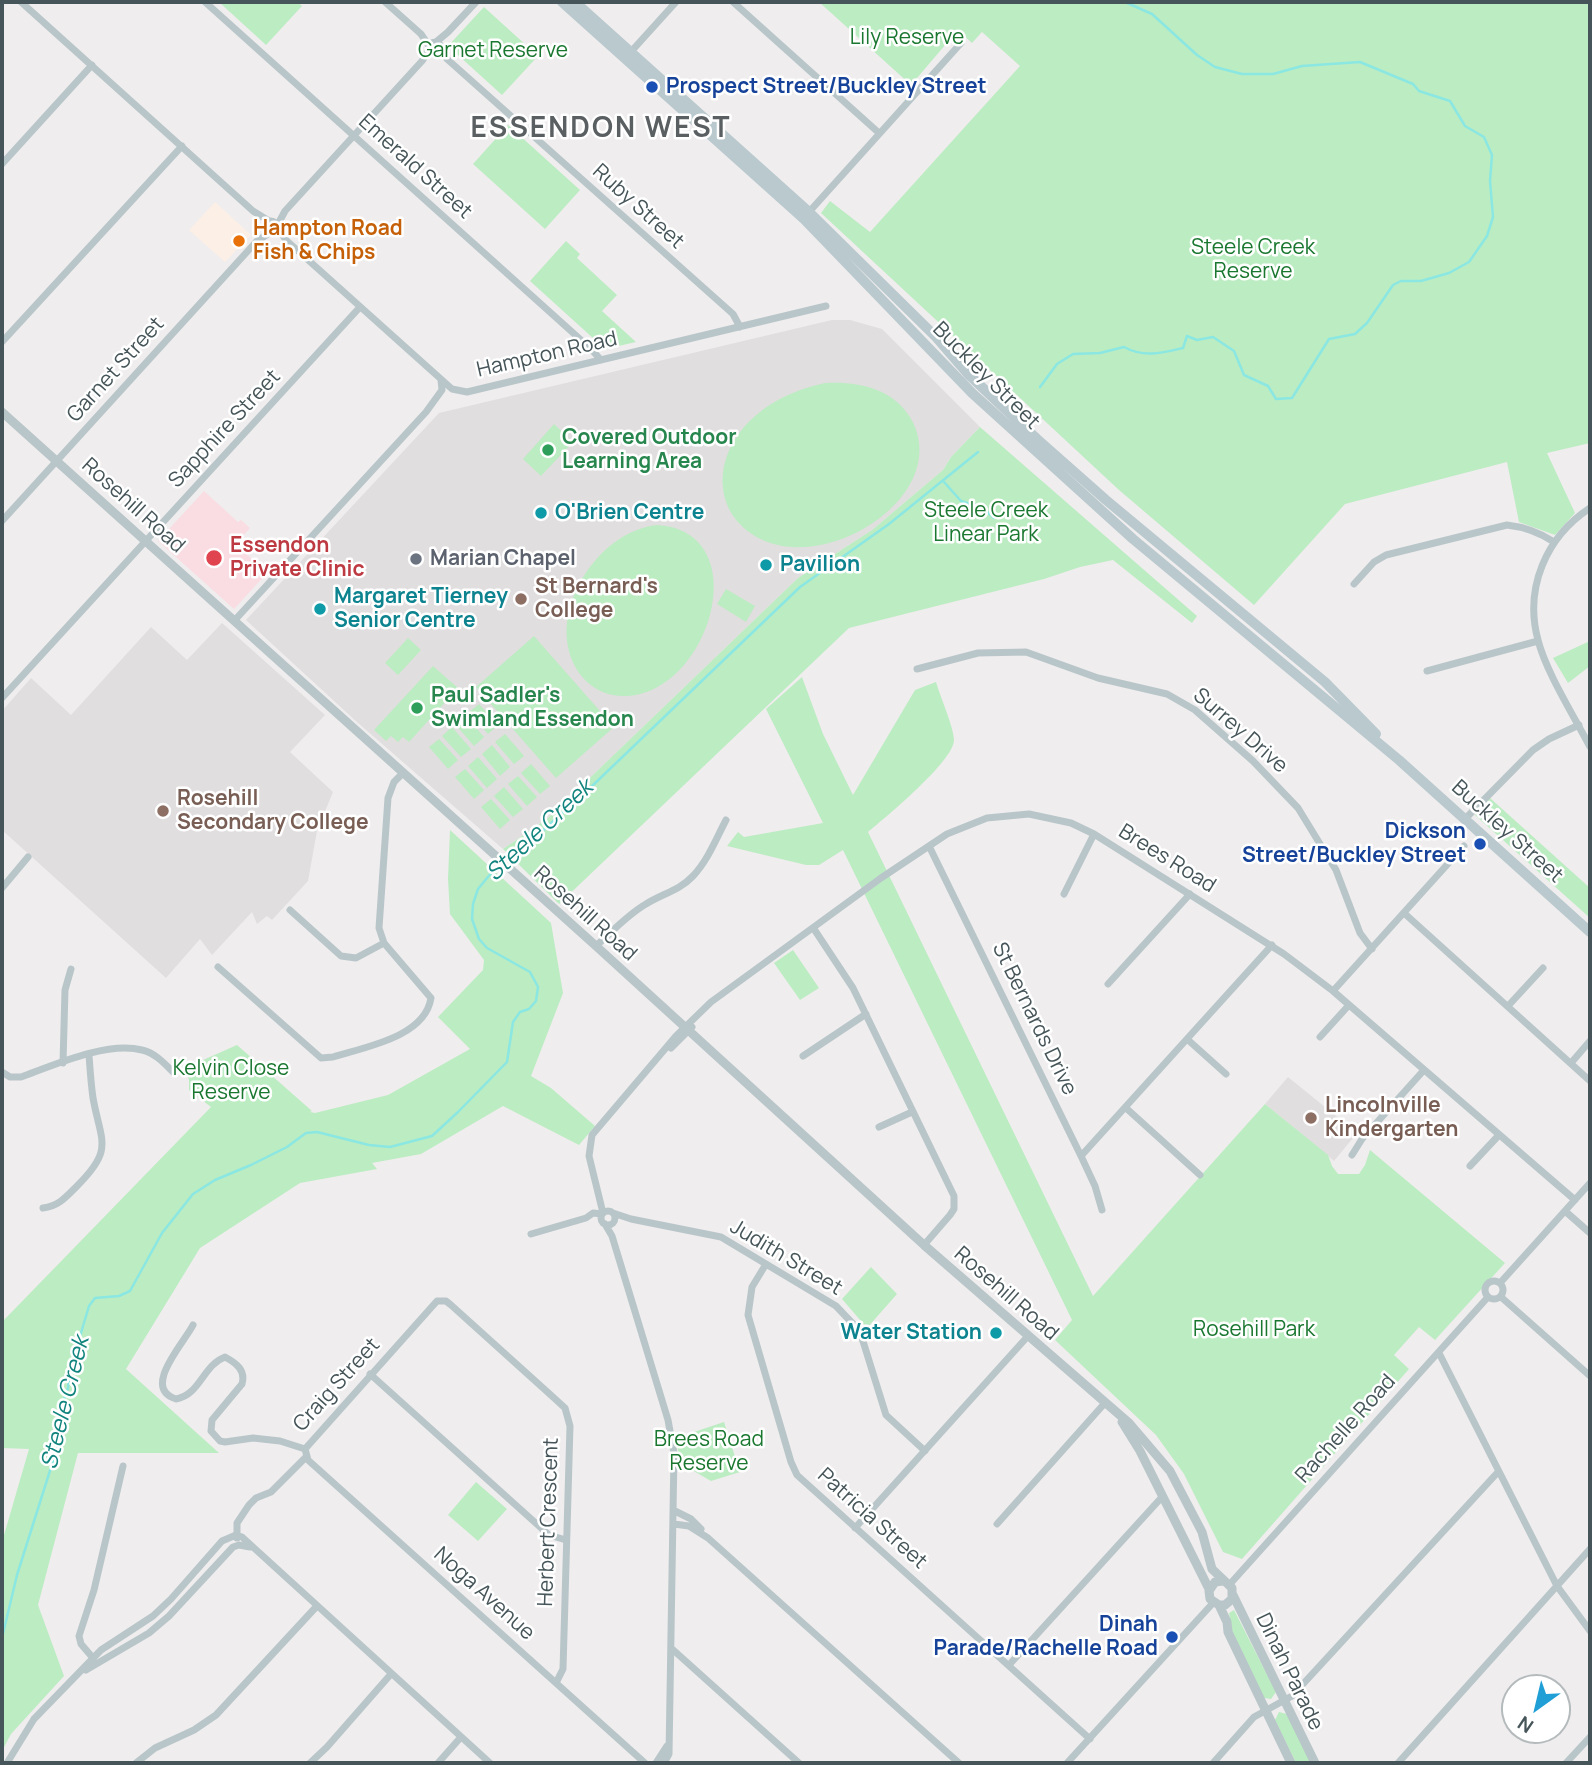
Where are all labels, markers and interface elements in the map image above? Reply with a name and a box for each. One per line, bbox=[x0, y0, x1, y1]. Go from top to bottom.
park label: Lily Reserve bbox=[850, 25, 964, 51]
park label: Garnet Reserve bbox=[418, 38, 568, 64]
place label: Prospect Street/Buckley Street bbox=[666, 74, 987, 100]
marker: Prospect Street/Buckley Street bbox=[644, 79, 660, 95]
street label: Emerald Street bbox=[353, 109, 477, 225]
district label: ESSENDON WEST bbox=[472, 112, 730, 146]
street label: Ruby Street bbox=[587, 159, 689, 255]
place label: Hampton Road Fish & Chips bbox=[253, 216, 403, 266]
marker: Hampton Road Fish & Chips bbox=[231, 233, 247, 249]
park label: Steele Creek Reserve bbox=[1191, 235, 1315, 285]
street label: Garnet Street bbox=[62, 312, 170, 428]
street label: Buckley Street bbox=[927, 317, 1045, 435]
street label: Hampton Road bbox=[474, 327, 620, 383]
street label: Sapphire Street bbox=[164, 365, 286, 493]
place label: Covered Outdoor Learning Area bbox=[562, 425, 737, 475]
marker: Covered Outdoor Learning Area bbox=[540, 442, 556, 458]
street label: Rosehill Road bbox=[76, 453, 190, 559]
park label: Steele Creek Linear Park bbox=[924, 498, 1048, 548]
place label: O'Brien Centre bbox=[555, 500, 704, 526]
marker: O'Brien Centre bbox=[533, 505, 549, 521]
place label: Essendon Private Clinic bbox=[230, 533, 365, 583]
place label: Marian Chapel bbox=[430, 546, 576, 572]
marker: Essendon Private Clinic bbox=[204, 548, 224, 568]
marker: Marian Chapel bbox=[408, 551, 424, 567]
place label: Pavilion bbox=[780, 552, 860, 578]
marker: Pavilion bbox=[758, 557, 774, 573]
place label: St Bernard's College bbox=[535, 574, 658, 624]
place label: Margaret Tierney Senior Centre bbox=[334, 584, 508, 634]
marker: St Bernard's College bbox=[513, 591, 529, 607]
marker: Margaret Tierney Senior Centre bbox=[312, 601, 328, 617]
place label: Paul Sadler's Swimland Essendon bbox=[431, 683, 634, 733]
street label: Surrey Drive bbox=[1188, 683, 1292, 779]
marker: Paul Sadler's Swimland Essendon bbox=[409, 700, 425, 716]
water label: Steele Creek bbox=[481, 775, 599, 887]
street label: Buckley Street bbox=[1446, 775, 1568, 889]
place label: Rosehill Secondary College bbox=[177, 786, 369, 836]
marker: Rosehill Secondary College bbox=[155, 803, 171, 819]
street label: Brees Road bbox=[1114, 819, 1220, 899]
place label: Dickson Street/Buckley Street bbox=[1242, 819, 1466, 869]
marker: Dickson Street/Buckley Street bbox=[1472, 836, 1488, 852]
street label: Rosehill Road bbox=[528, 861, 642, 967]
street label: St Bernards Drive bbox=[986, 939, 1082, 1099]
park label: Kelvin Close Reserve bbox=[173, 1056, 289, 1106]
place label: Lincolnville Kindergarten bbox=[1325, 1093, 1458, 1143]
marker: Lincolnville Kindergarten bbox=[1303, 1110, 1319, 1126]
street label: Judith Street bbox=[725, 1215, 847, 1301]
street label: Rosehill Road bbox=[949, 1242, 1063, 1346]
park label: Rosehill Park bbox=[1193, 1317, 1315, 1343]
place label: Water Station bbox=[841, 1320, 982, 1346]
marker: Water Station bbox=[988, 1325, 1004, 1341]
street label: Craig Street bbox=[288, 1333, 386, 1437]
water label: Steele Creek bbox=[36, 1334, 96, 1472]
street label: Rachelle Road bbox=[1291, 1370, 1401, 1488]
park label: Brees Road Reserve bbox=[654, 1427, 764, 1477]
street label: Herbert Crescent bbox=[533, 1437, 565, 1607]
street label: Patricia Street bbox=[812, 1463, 932, 1575]
street label: Noga Avenue bbox=[428, 1542, 540, 1646]
street label: Dinah Parade bbox=[1250, 1609, 1328, 1735]
place label: Dinah Parade/Rachelle Road bbox=[934, 1612, 1158, 1662]
marker: Dinah Parade/Rachelle Road bbox=[1164, 1629, 1180, 1645]
north arrow bbox=[1501, 1674, 1571, 1744]
text: N bbox=[1512, 1710, 1538, 1739]

